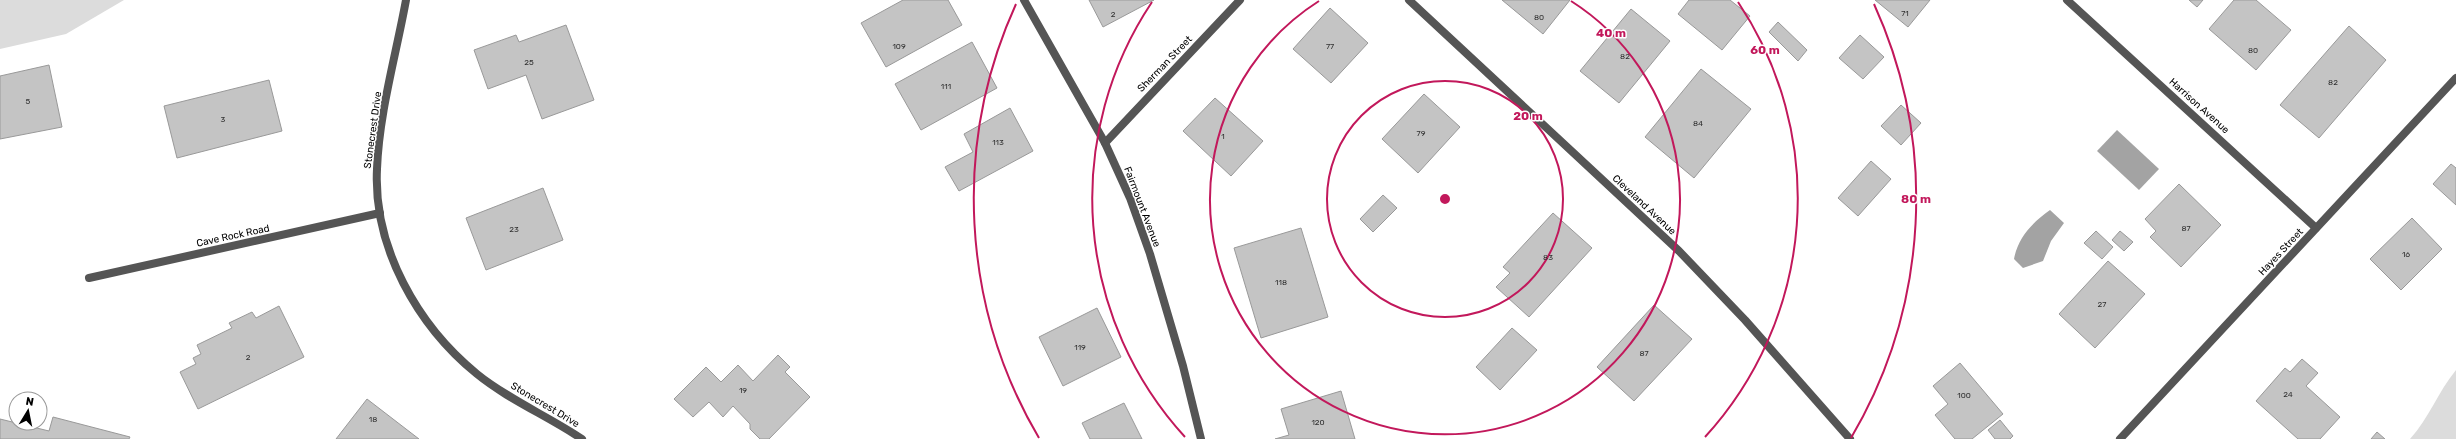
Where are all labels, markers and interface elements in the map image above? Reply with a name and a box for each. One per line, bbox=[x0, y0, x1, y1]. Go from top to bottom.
house number: 71 bbox=[1901, 9, 1909, 18]
house number: 2 bbox=[1111, 10, 1116, 19]
house number: 80 bbox=[1534, 13, 1544, 22]
text: 40 m bbox=[1596, 26, 1626, 40]
street label: Sherman Street bbox=[1135, 33, 1195, 95]
house number: 109 bbox=[892, 42, 906, 51]
house number: 77 bbox=[1326, 42, 1334, 51]
text: 60 m bbox=[1750, 43, 1780, 57]
house number: 80 bbox=[2248, 46, 2258, 55]
house number: 82 bbox=[1620, 52, 1630, 61]
house number: 25 bbox=[524, 58, 534, 67]
street label: Harrison Avenue bbox=[2166, 76, 2232, 136]
house number: 82 bbox=[2328, 78, 2338, 87]
house number: 111 bbox=[941, 82, 951, 91]
street label: Stonecrest Drive bbox=[362, 90, 384, 169]
house number: 5 bbox=[26, 97, 31, 106]
text: 20 m bbox=[1513, 109, 1543, 123]
house number: 3 bbox=[221, 115, 226, 124]
house number: 84 bbox=[1693, 119, 1703, 128]
house number: 79 bbox=[1417, 129, 1426, 138]
house number: 1 bbox=[1221, 132, 1225, 141]
house number: 113 bbox=[992, 138, 1004, 147]
street label: Fairmount Avenue bbox=[1121, 165, 1163, 249]
street label: Cleveland Avenue bbox=[1610, 172, 1679, 238]
centre of rings bbox=[1438, 192, 1452, 206]
text: 80 m bbox=[1901, 192, 1931, 206]
street label: Cave Rock Road bbox=[195, 222, 271, 250]
house number: 87 bbox=[2181, 224, 2191, 233]
house number: 23 bbox=[509, 225, 519, 234]
street label: Hayes Street bbox=[2256, 226, 2306, 278]
house number: 16 bbox=[2402, 250, 2410, 259]
house number: 83 bbox=[1543, 253, 1553, 262]
house number: 118 bbox=[1275, 278, 1287, 287]
house number: 27 bbox=[2098, 300, 2106, 309]
house number: 119 bbox=[1074, 343, 1086, 352]
house number: 87 bbox=[1639, 349, 1649, 358]
house number: 2 bbox=[246, 353, 251, 362]
street label: Stonecrest Drive bbox=[509, 380, 582, 430]
house number: 19 bbox=[739, 386, 747, 395]
house number: 24 bbox=[2283, 390, 2293, 399]
north arrow bbox=[8, 391, 48, 431]
house number: 100 bbox=[1957, 391, 1971, 400]
text: N bbox=[25, 395, 35, 409]
house number: 18 bbox=[369, 415, 377, 424]
house number: 120 bbox=[1311, 418, 1325, 427]

